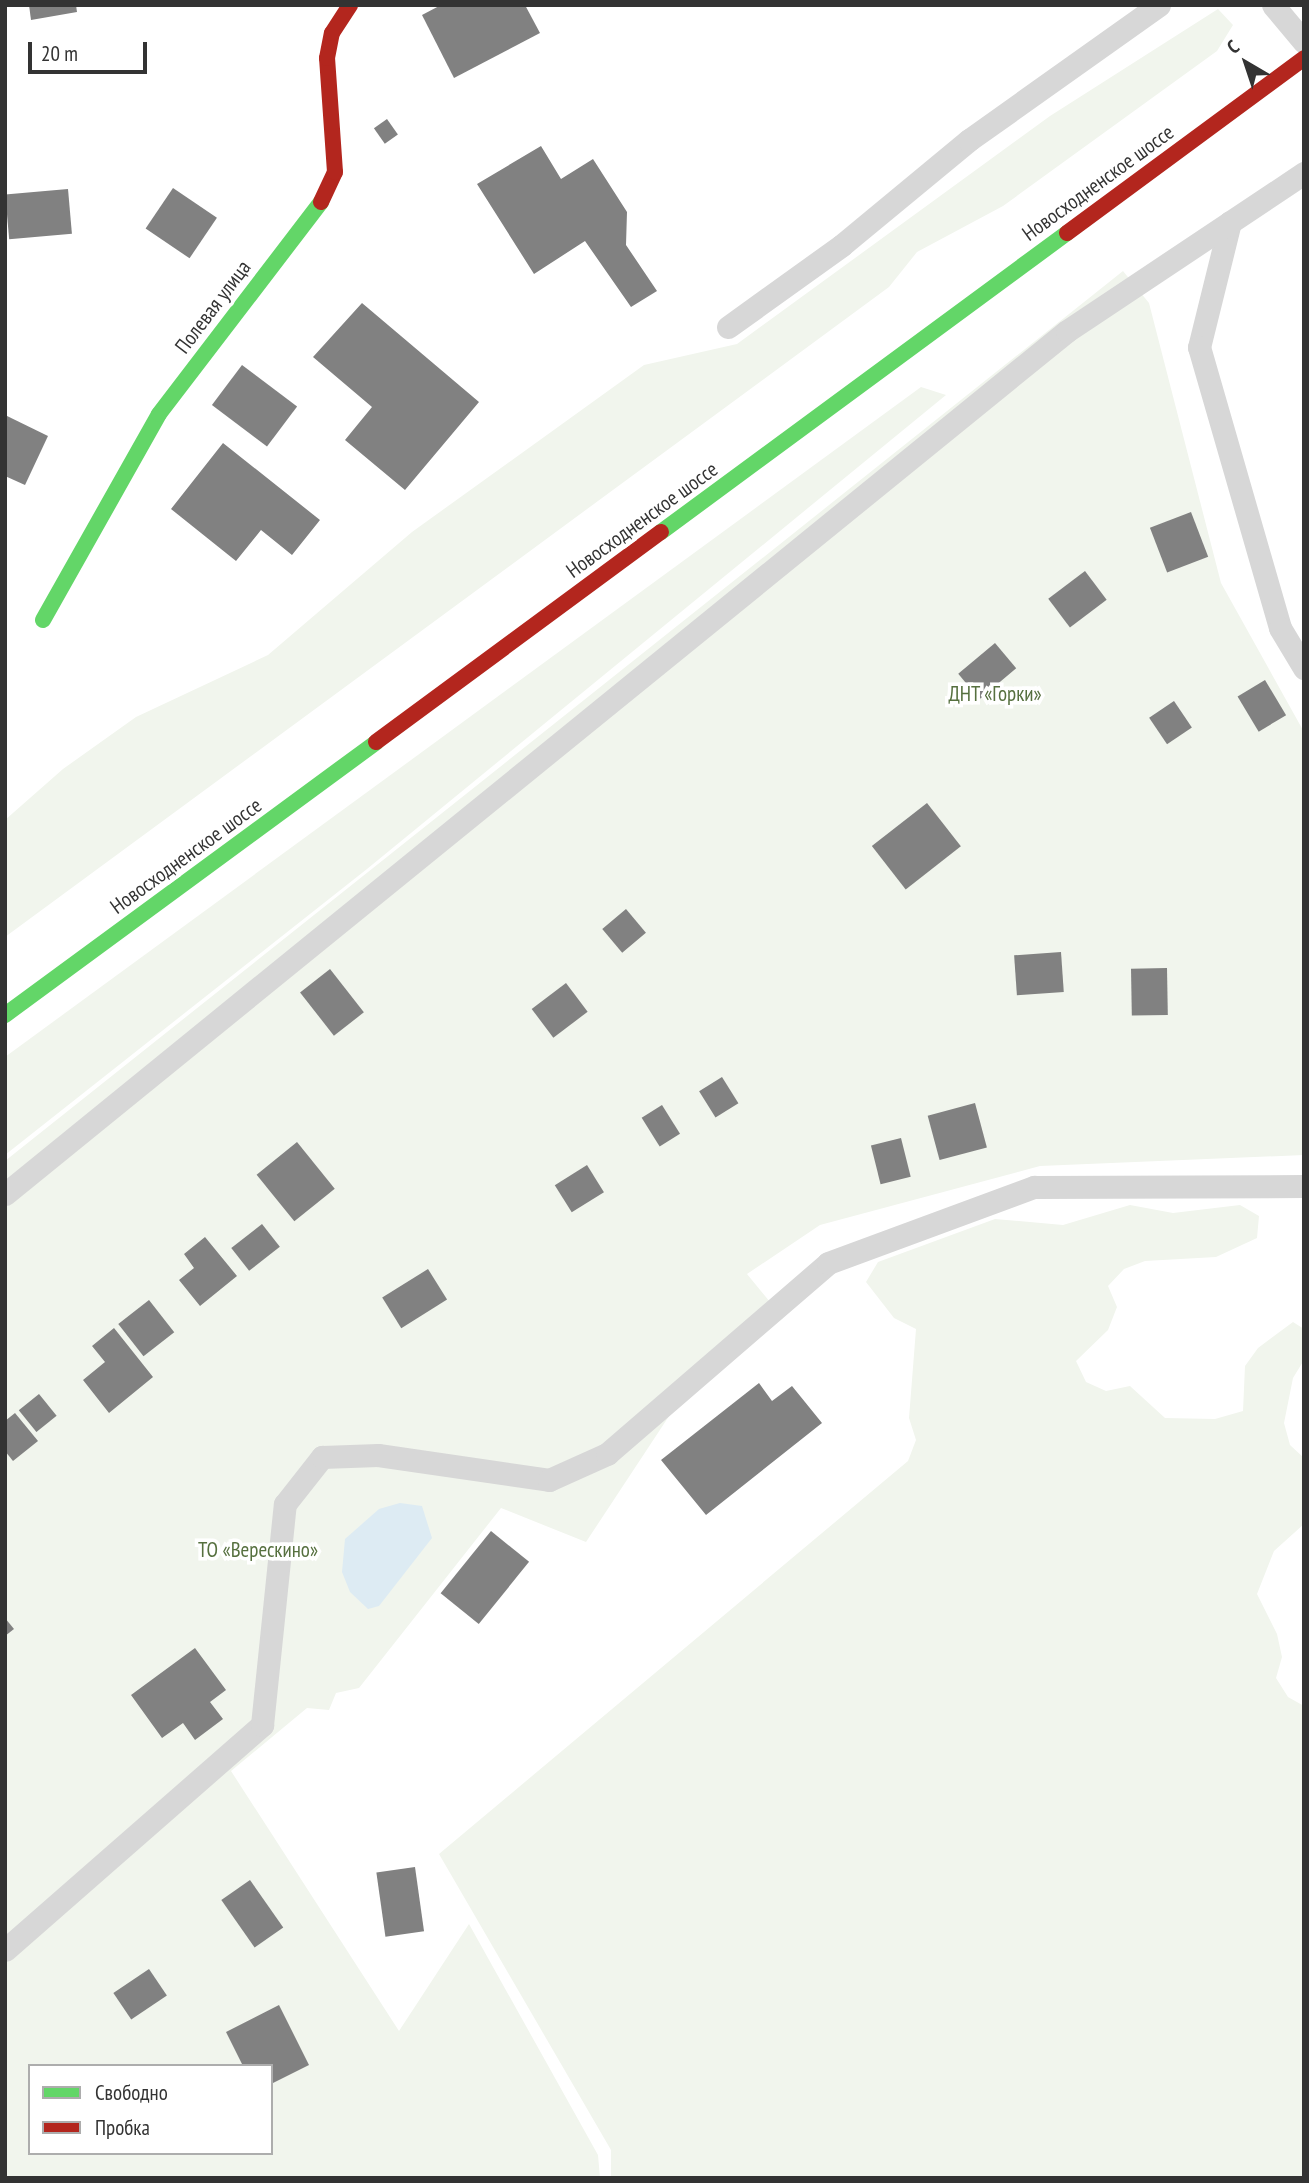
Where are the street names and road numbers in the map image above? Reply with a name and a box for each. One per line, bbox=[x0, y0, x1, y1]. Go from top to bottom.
street label: Новосходненское шоссе bbox=[1018, 120, 1178, 246]
street label: Полевая улица bbox=[170, 256, 256, 358]
street label: Новосходненское шоссе bbox=[562, 457, 722, 583]
street label: Новосходненское шоссе bbox=[106, 793, 266, 919]

